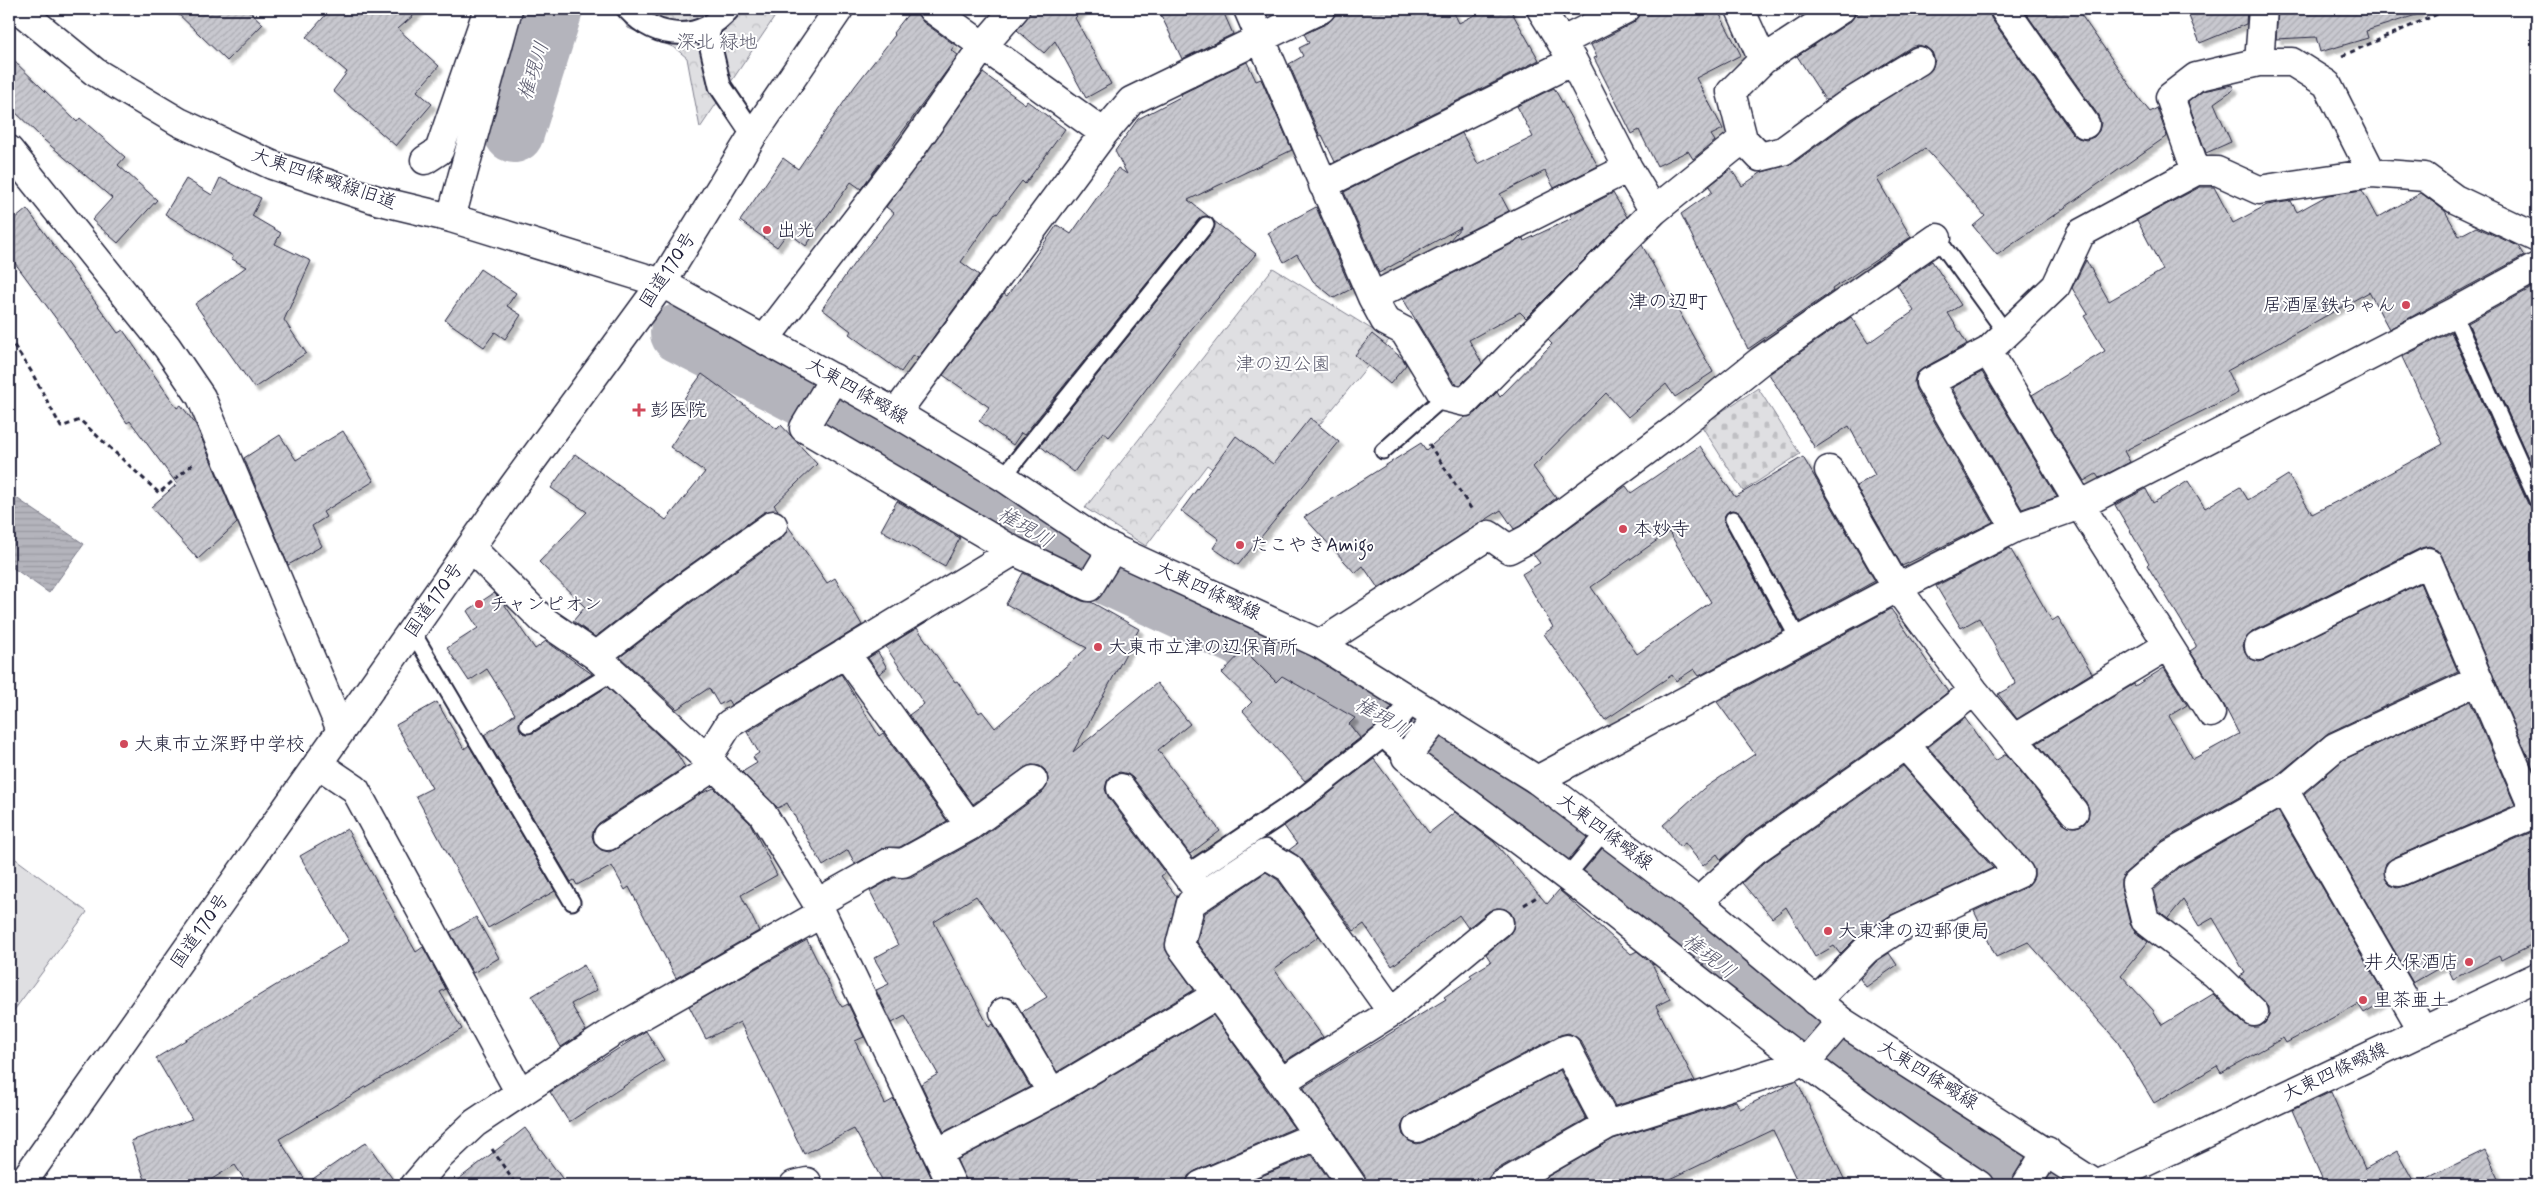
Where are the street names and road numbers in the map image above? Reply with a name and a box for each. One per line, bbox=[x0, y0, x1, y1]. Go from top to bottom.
street label: 大東四條畷線旧道 bbox=[248, 142, 400, 216]
street label: 国道170号 bbox=[634, 227, 702, 313]
street label: 大東四條畷線 bbox=[801, 352, 913, 430]
street label: 大東四條畷線 bbox=[1151, 556, 1265, 626]
street label: 国道170号 bbox=[399, 557, 469, 643]
street label: 大東四條畷線 bbox=[1552, 788, 1658, 876]
street label: 国道170号 bbox=[165, 888, 235, 974]
street label: 大東四條畷線 bbox=[1873, 1034, 1983, 1116]
street label: 大東四條畷線 bbox=[2278, 1037, 2392, 1107]

